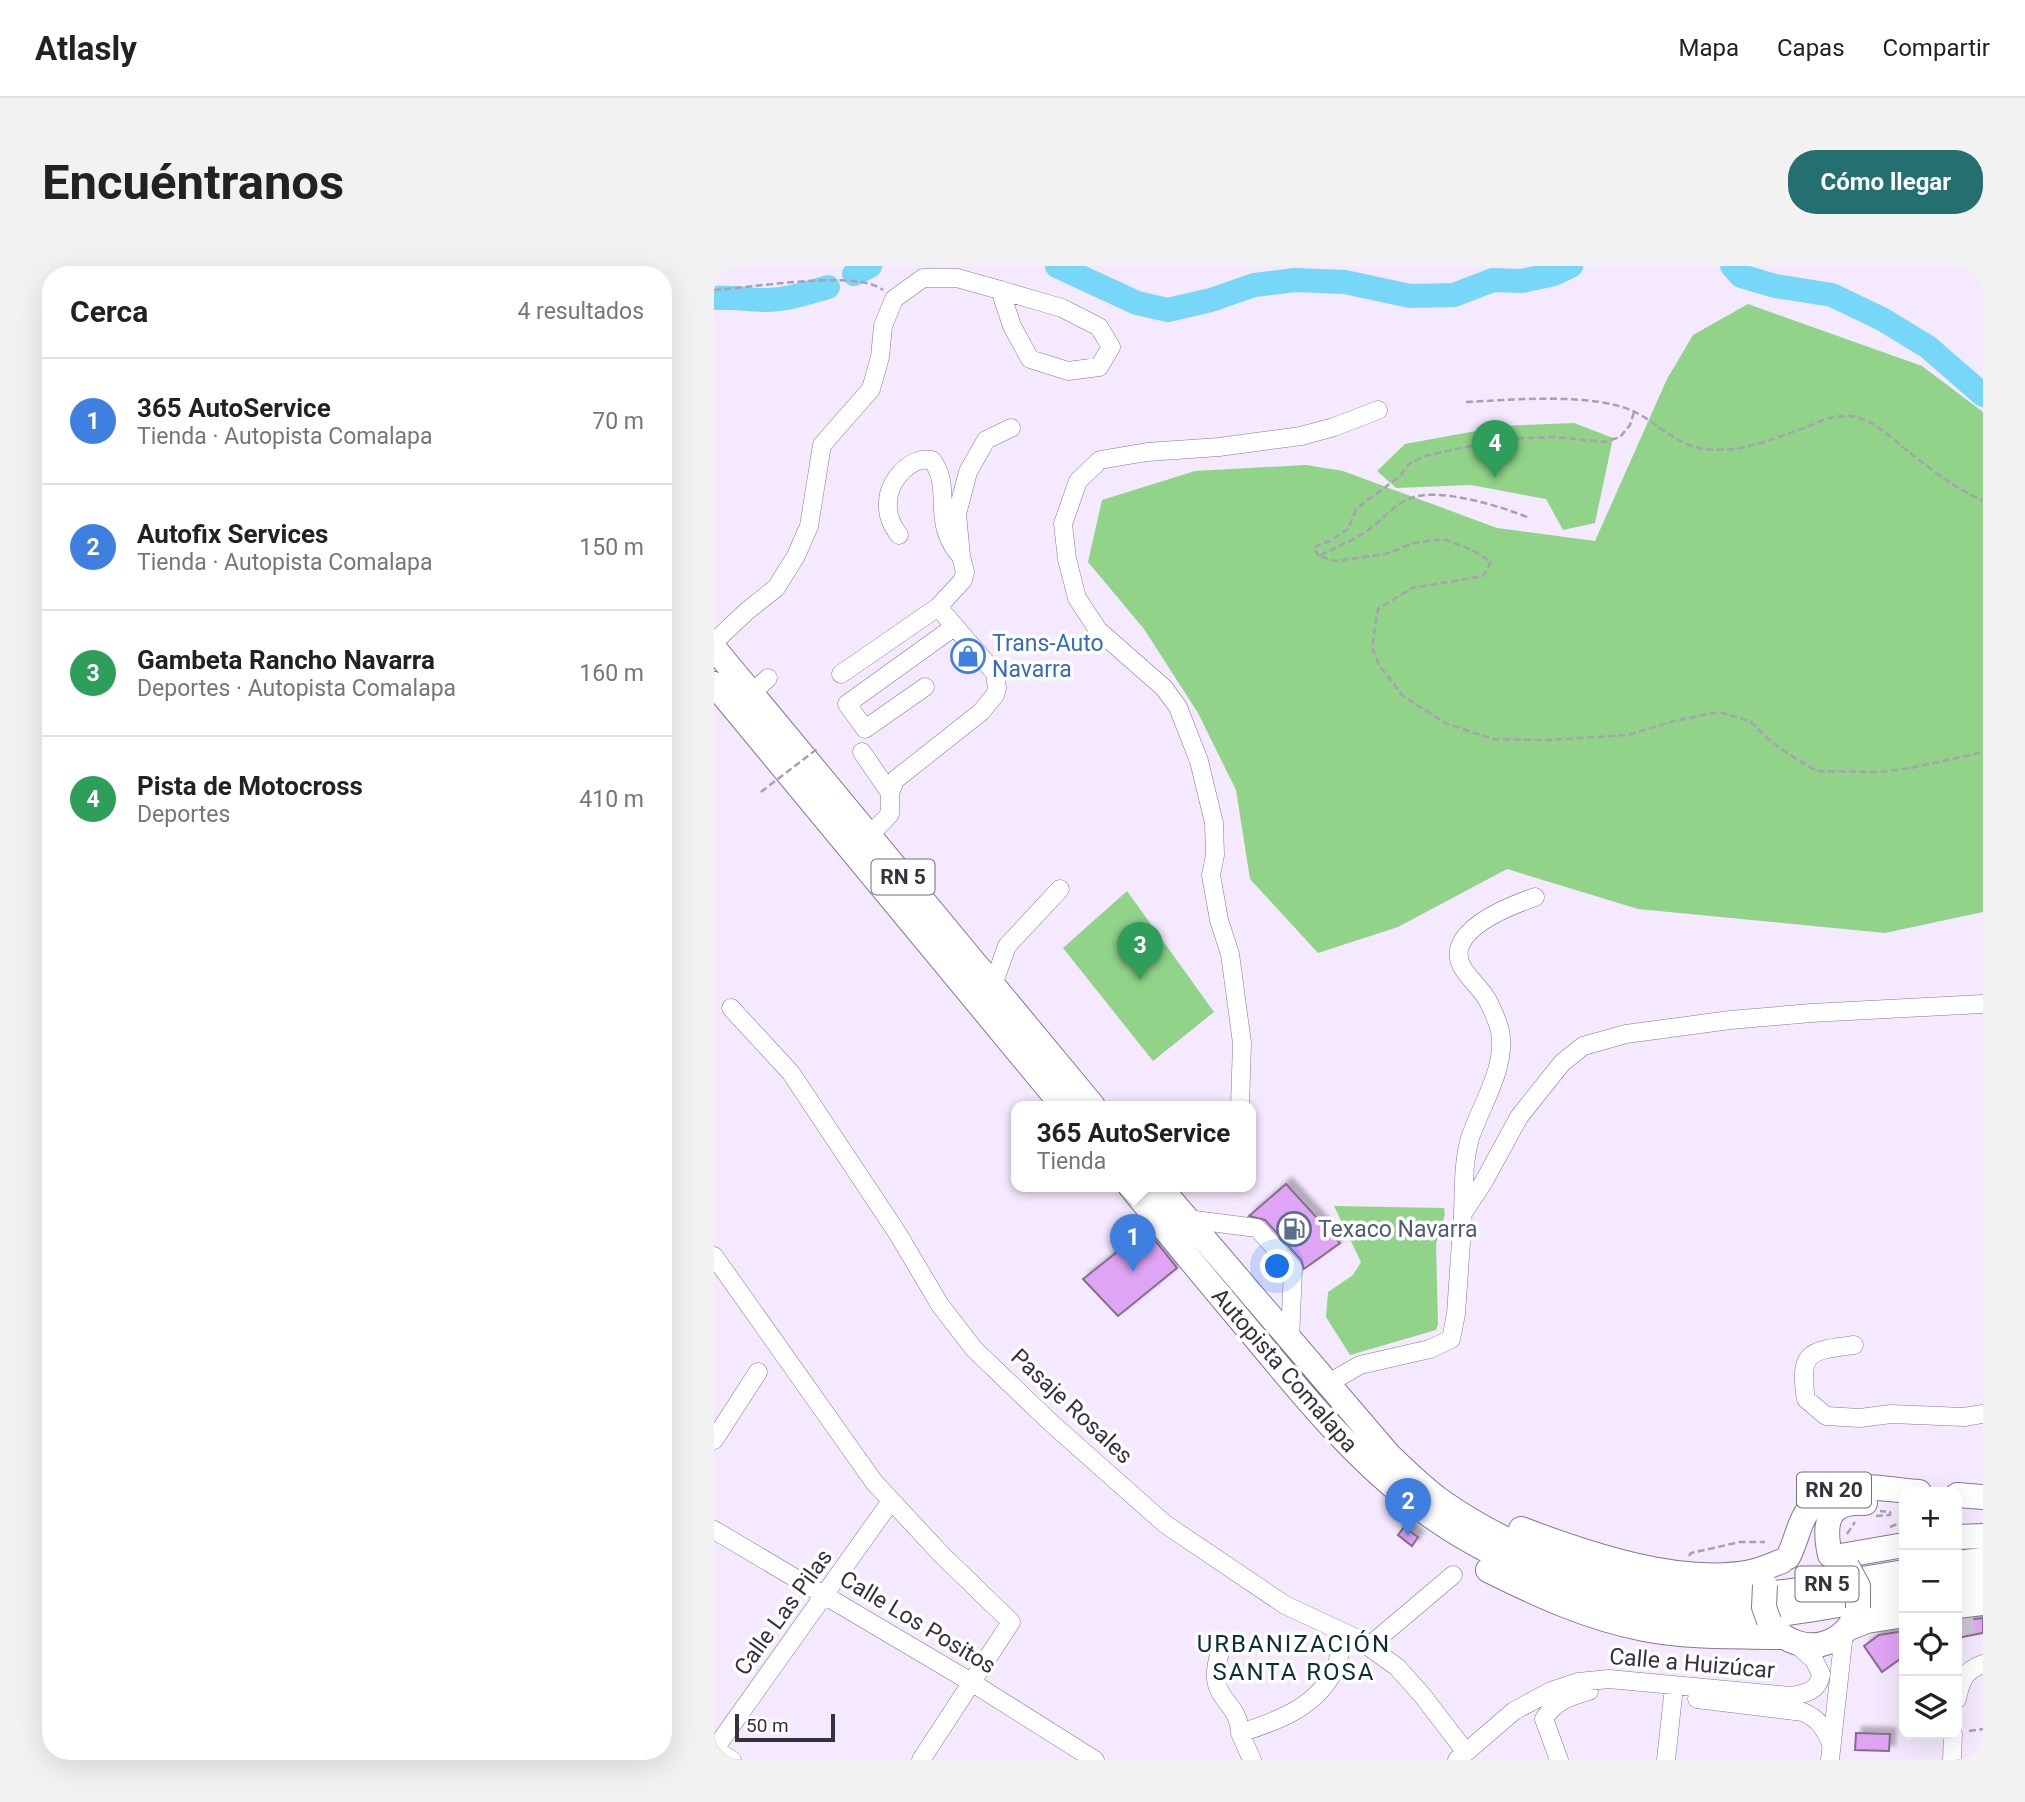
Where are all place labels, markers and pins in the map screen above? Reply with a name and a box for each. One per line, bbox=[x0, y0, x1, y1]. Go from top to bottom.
pin: 4 bbox=[1472, 420, 1518, 478]
place label: Trans-Auto Navarra bbox=[992, 630, 1104, 683]
shop icon: Trans-Auto Navarra bbox=[949, 637, 987, 675]
pin: 3 bbox=[1117, 922, 1163, 980]
fuel station icon: Texaco Navarra bbox=[1275, 1210, 1313, 1248]
pin: 1 bbox=[1110, 1214, 1156, 1272]
place label: Texaco Navarra bbox=[1318, 1216, 1477, 1243]
pin: 2 bbox=[1385, 1478, 1431, 1536]

